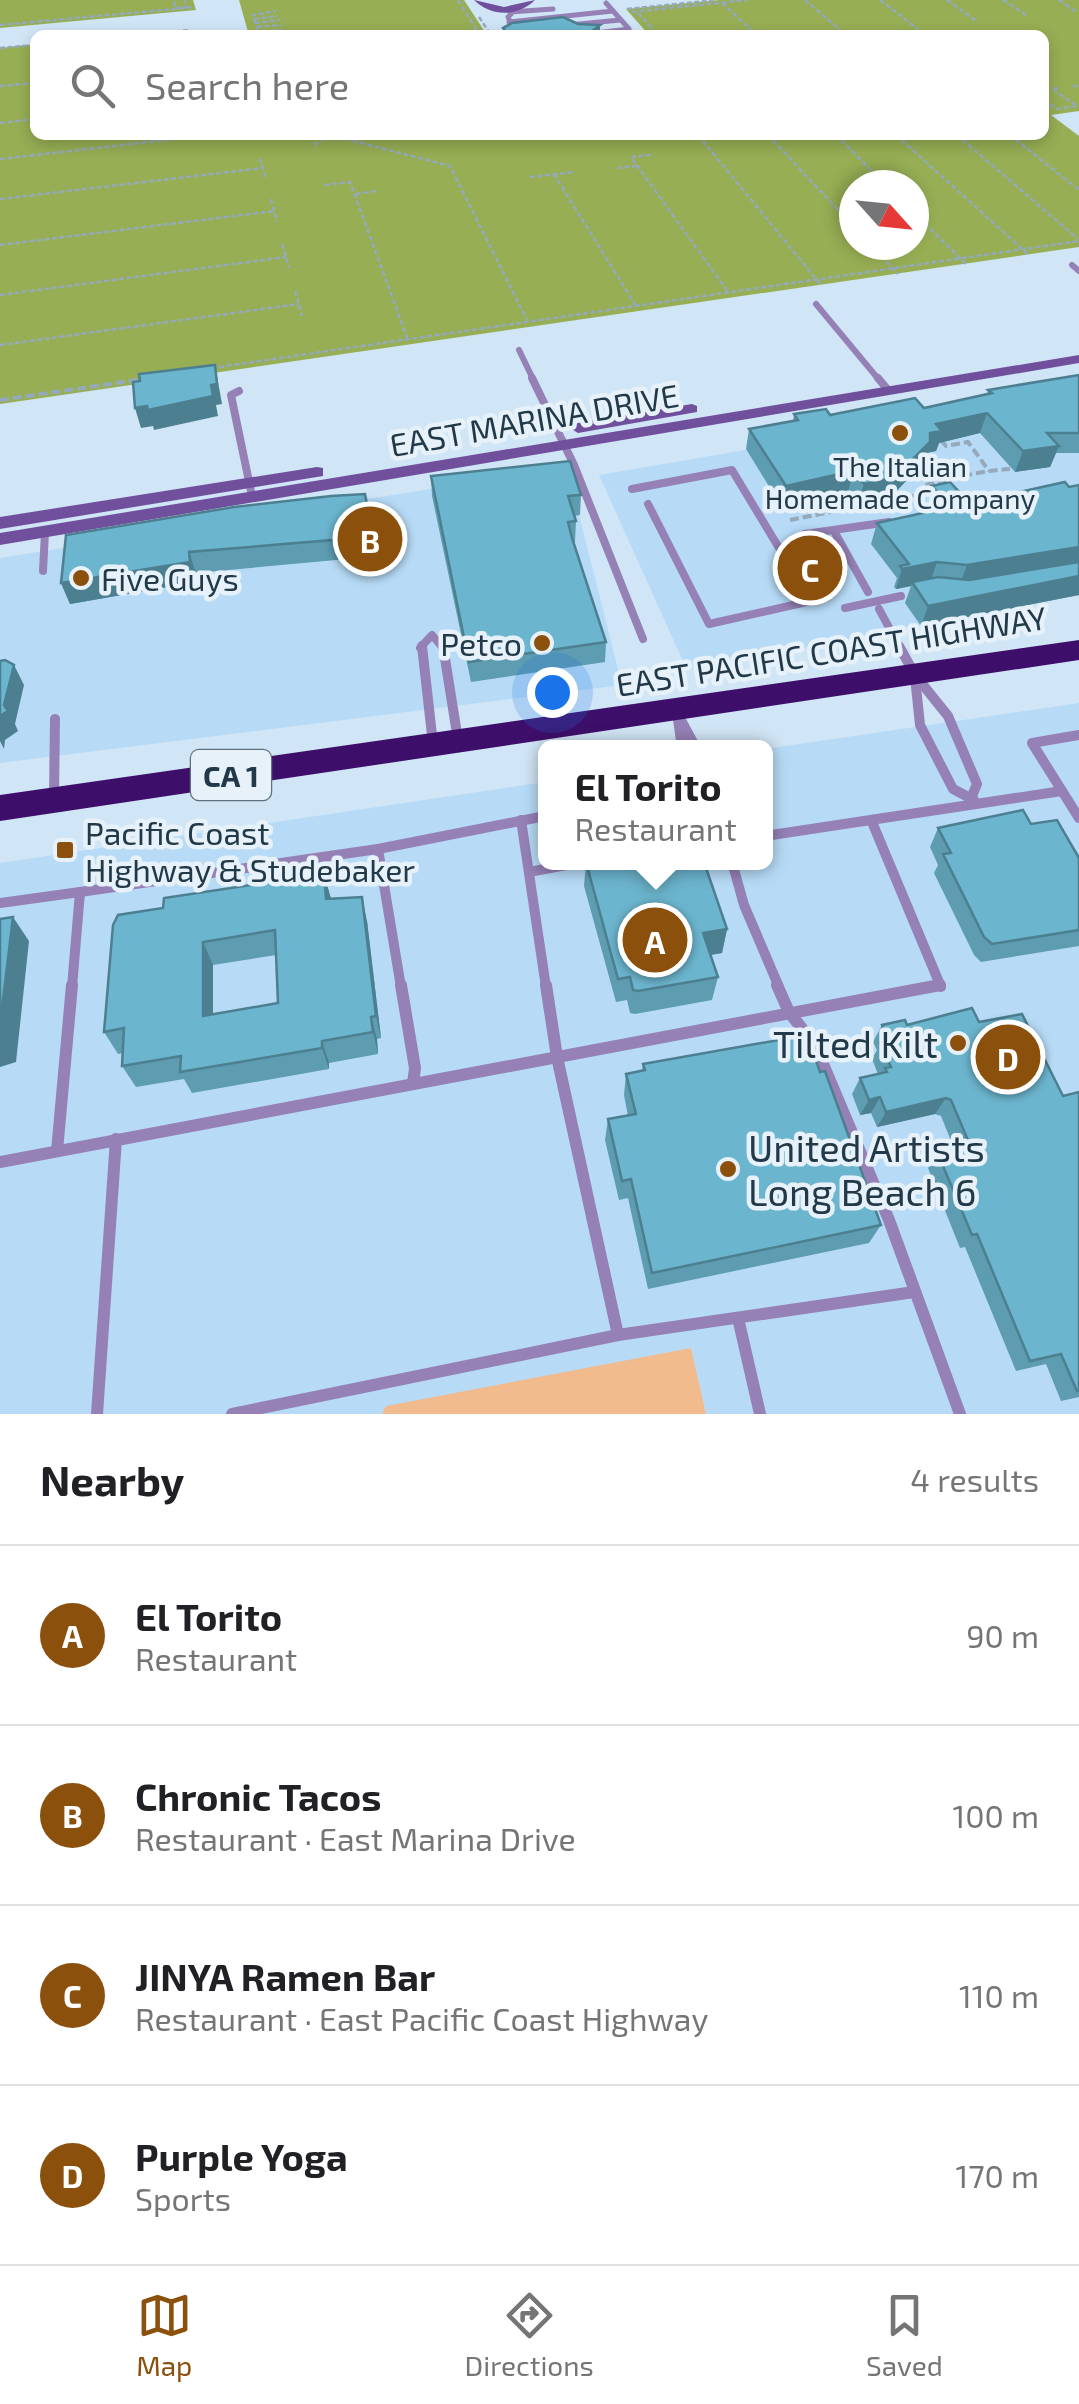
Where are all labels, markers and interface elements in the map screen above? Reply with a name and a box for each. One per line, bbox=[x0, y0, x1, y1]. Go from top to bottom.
search box bbox=[30, 30, 1049, 140]
icon: search bbox=[65, 58, 120, 113]
text: Search here bbox=[145, 62, 349, 108]
north arrow bbox=[839, 170, 929, 260]
street label: EAST MARINA DRIVE bbox=[387, 375, 681, 463]
marker: The Italian Homemade Company bbox=[889, 422, 911, 444]
place label: The Italian Homemade Company bbox=[765, 449, 1035, 515]
pin: B bbox=[338, 502, 402, 576]
pin: C bbox=[778, 530, 842, 606]
place label: Five Guys bbox=[101, 559, 239, 597]
marker: Five Guys bbox=[70, 567, 92, 589]
street label: EAST PACIFIC COAST HIGHWAY bbox=[613, 597, 1049, 703]
place label: Petco bbox=[440, 624, 522, 662]
marker: Petco bbox=[531, 632, 553, 654]
your location bbox=[527, 667, 578, 718]
popup bbox=[538, 740, 773, 870]
road number: CA 1 bbox=[191, 750, 271, 800]
text: El Torito bbox=[574, 763, 722, 809]
text: Restaurant bbox=[574, 809, 737, 847]
place label: Pacific Coast Highway & Studebaker bbox=[85, 813, 415, 888]
marker: Pacific Coast Highway & Studebaker bbox=[54, 839, 76, 861]
pin: A bbox=[622, 902, 688, 978]
place label: Tilted Kilt bbox=[773, 1020, 938, 1066]
pin: D bbox=[976, 1020, 1040, 1094]
marker: Tilted Kilt bbox=[947, 1032, 969, 1054]
place label: United Artists Long Beach 6 bbox=[748, 1124, 985, 1214]
marker: United Artists Long Beach 6 bbox=[717, 1158, 739, 1180]
text: Nearby bbox=[40, 1454, 184, 1504]
text: 4 results bbox=[910, 1460, 1039, 1498]
text: El Torito bbox=[135, 1593, 282, 1639]
text: A bbox=[62, 1616, 83, 1654]
text: 90 m bbox=[966, 1616, 1039, 1654]
text: Restaurant bbox=[135, 1639, 297, 1677]
text: Chronic Tacos bbox=[135, 1773, 381, 1819]
text: B bbox=[62, 1796, 83, 1834]
text: 100 m bbox=[953, 1796, 1039, 1834]
text: Restaurant · East Marina Drive bbox=[135, 1819, 576, 1857]
text: JINYA Ramen Bar bbox=[135, 1953, 435, 1999]
text: C bbox=[63, 1976, 82, 2014]
text: 110 m bbox=[959, 1976, 1039, 2014]
text: Restaurant · East Pacific Coast Highway bbox=[135, 1999, 708, 2037]
text: Purple Yoga bbox=[135, 2133, 348, 2179]
text: D bbox=[62, 2156, 83, 2194]
text: 170 m bbox=[955, 2156, 1039, 2194]
text: Sports bbox=[135, 2179, 231, 2217]
tab: Map bbox=[136, 2288, 192, 2382]
tab: Directions bbox=[465, 2288, 594, 2382]
tab: Saved bbox=[866, 2288, 943, 2382]

